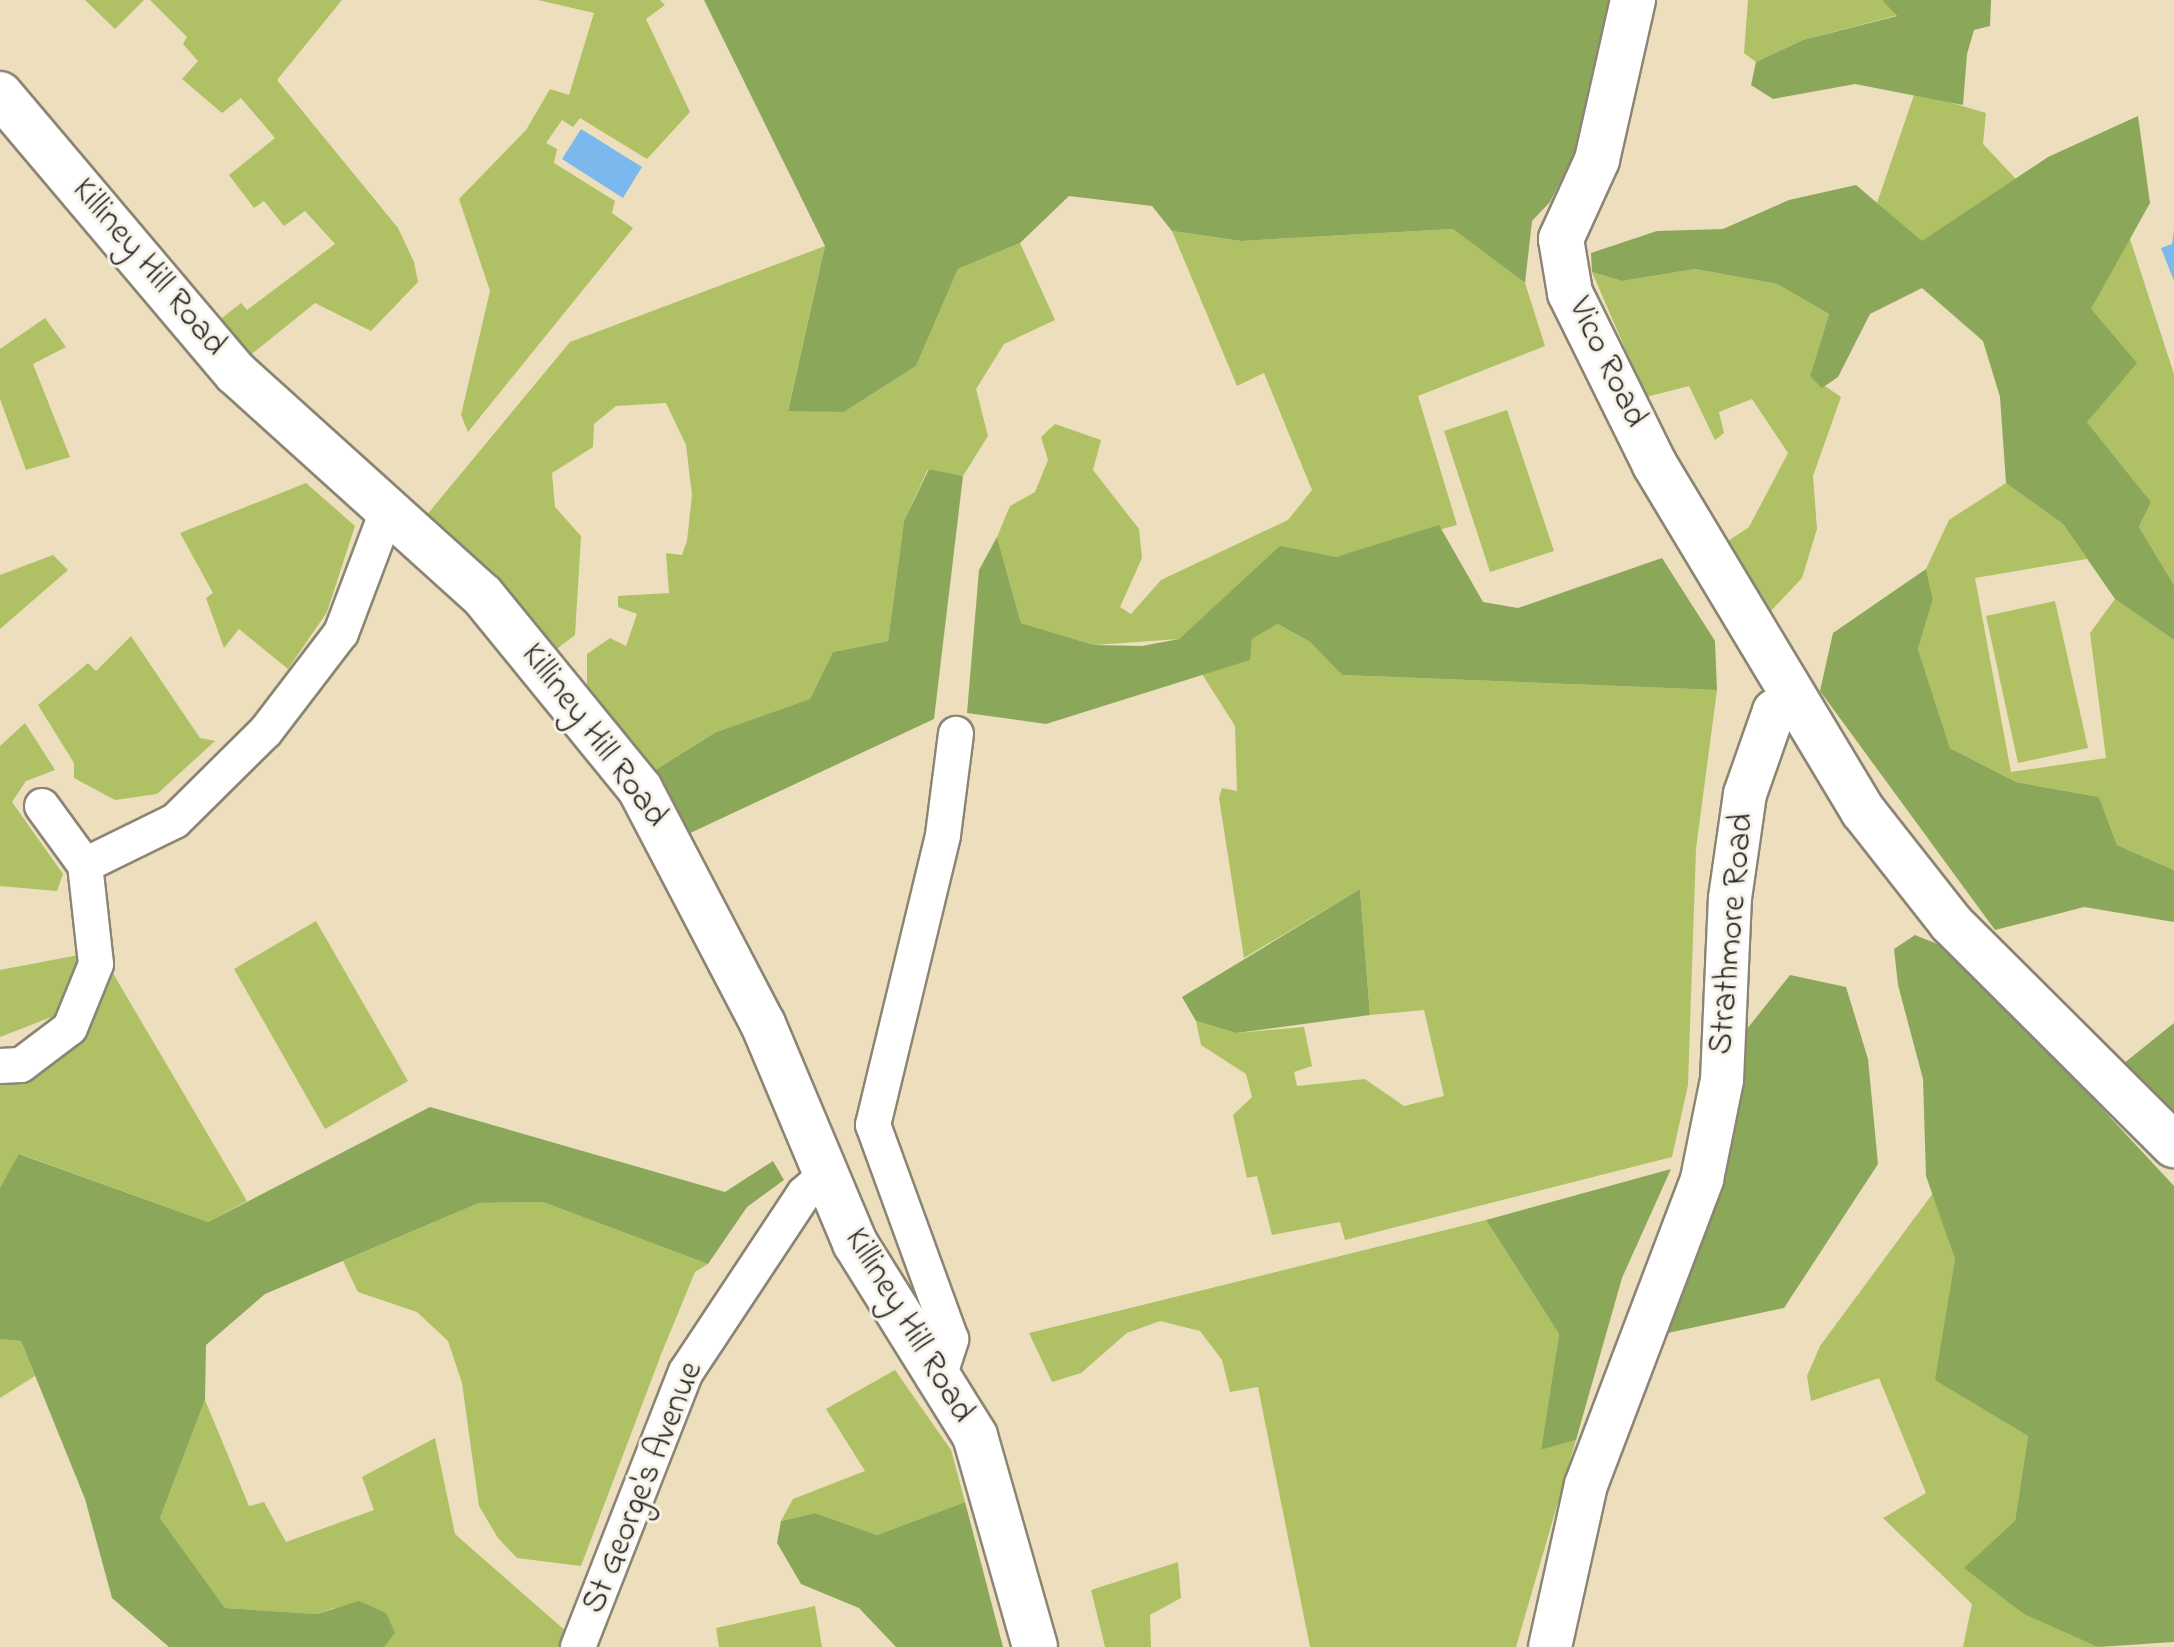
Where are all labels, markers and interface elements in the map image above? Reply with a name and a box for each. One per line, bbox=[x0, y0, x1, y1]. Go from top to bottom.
street label: Killiney Hill Road bbox=[62, 171, 234, 365]
street label: Vico Road bbox=[1557, 292, 1655, 434]
street label: Killiney Hill Road bbox=[511, 636, 675, 836]
street label: Strathmore Road bbox=[1702, 812, 1764, 1056]
street label: Killiney Hill Road bbox=[834, 1222, 982, 1430]
street label: St George's Avenue bbox=[575, 1356, 713, 1620]

